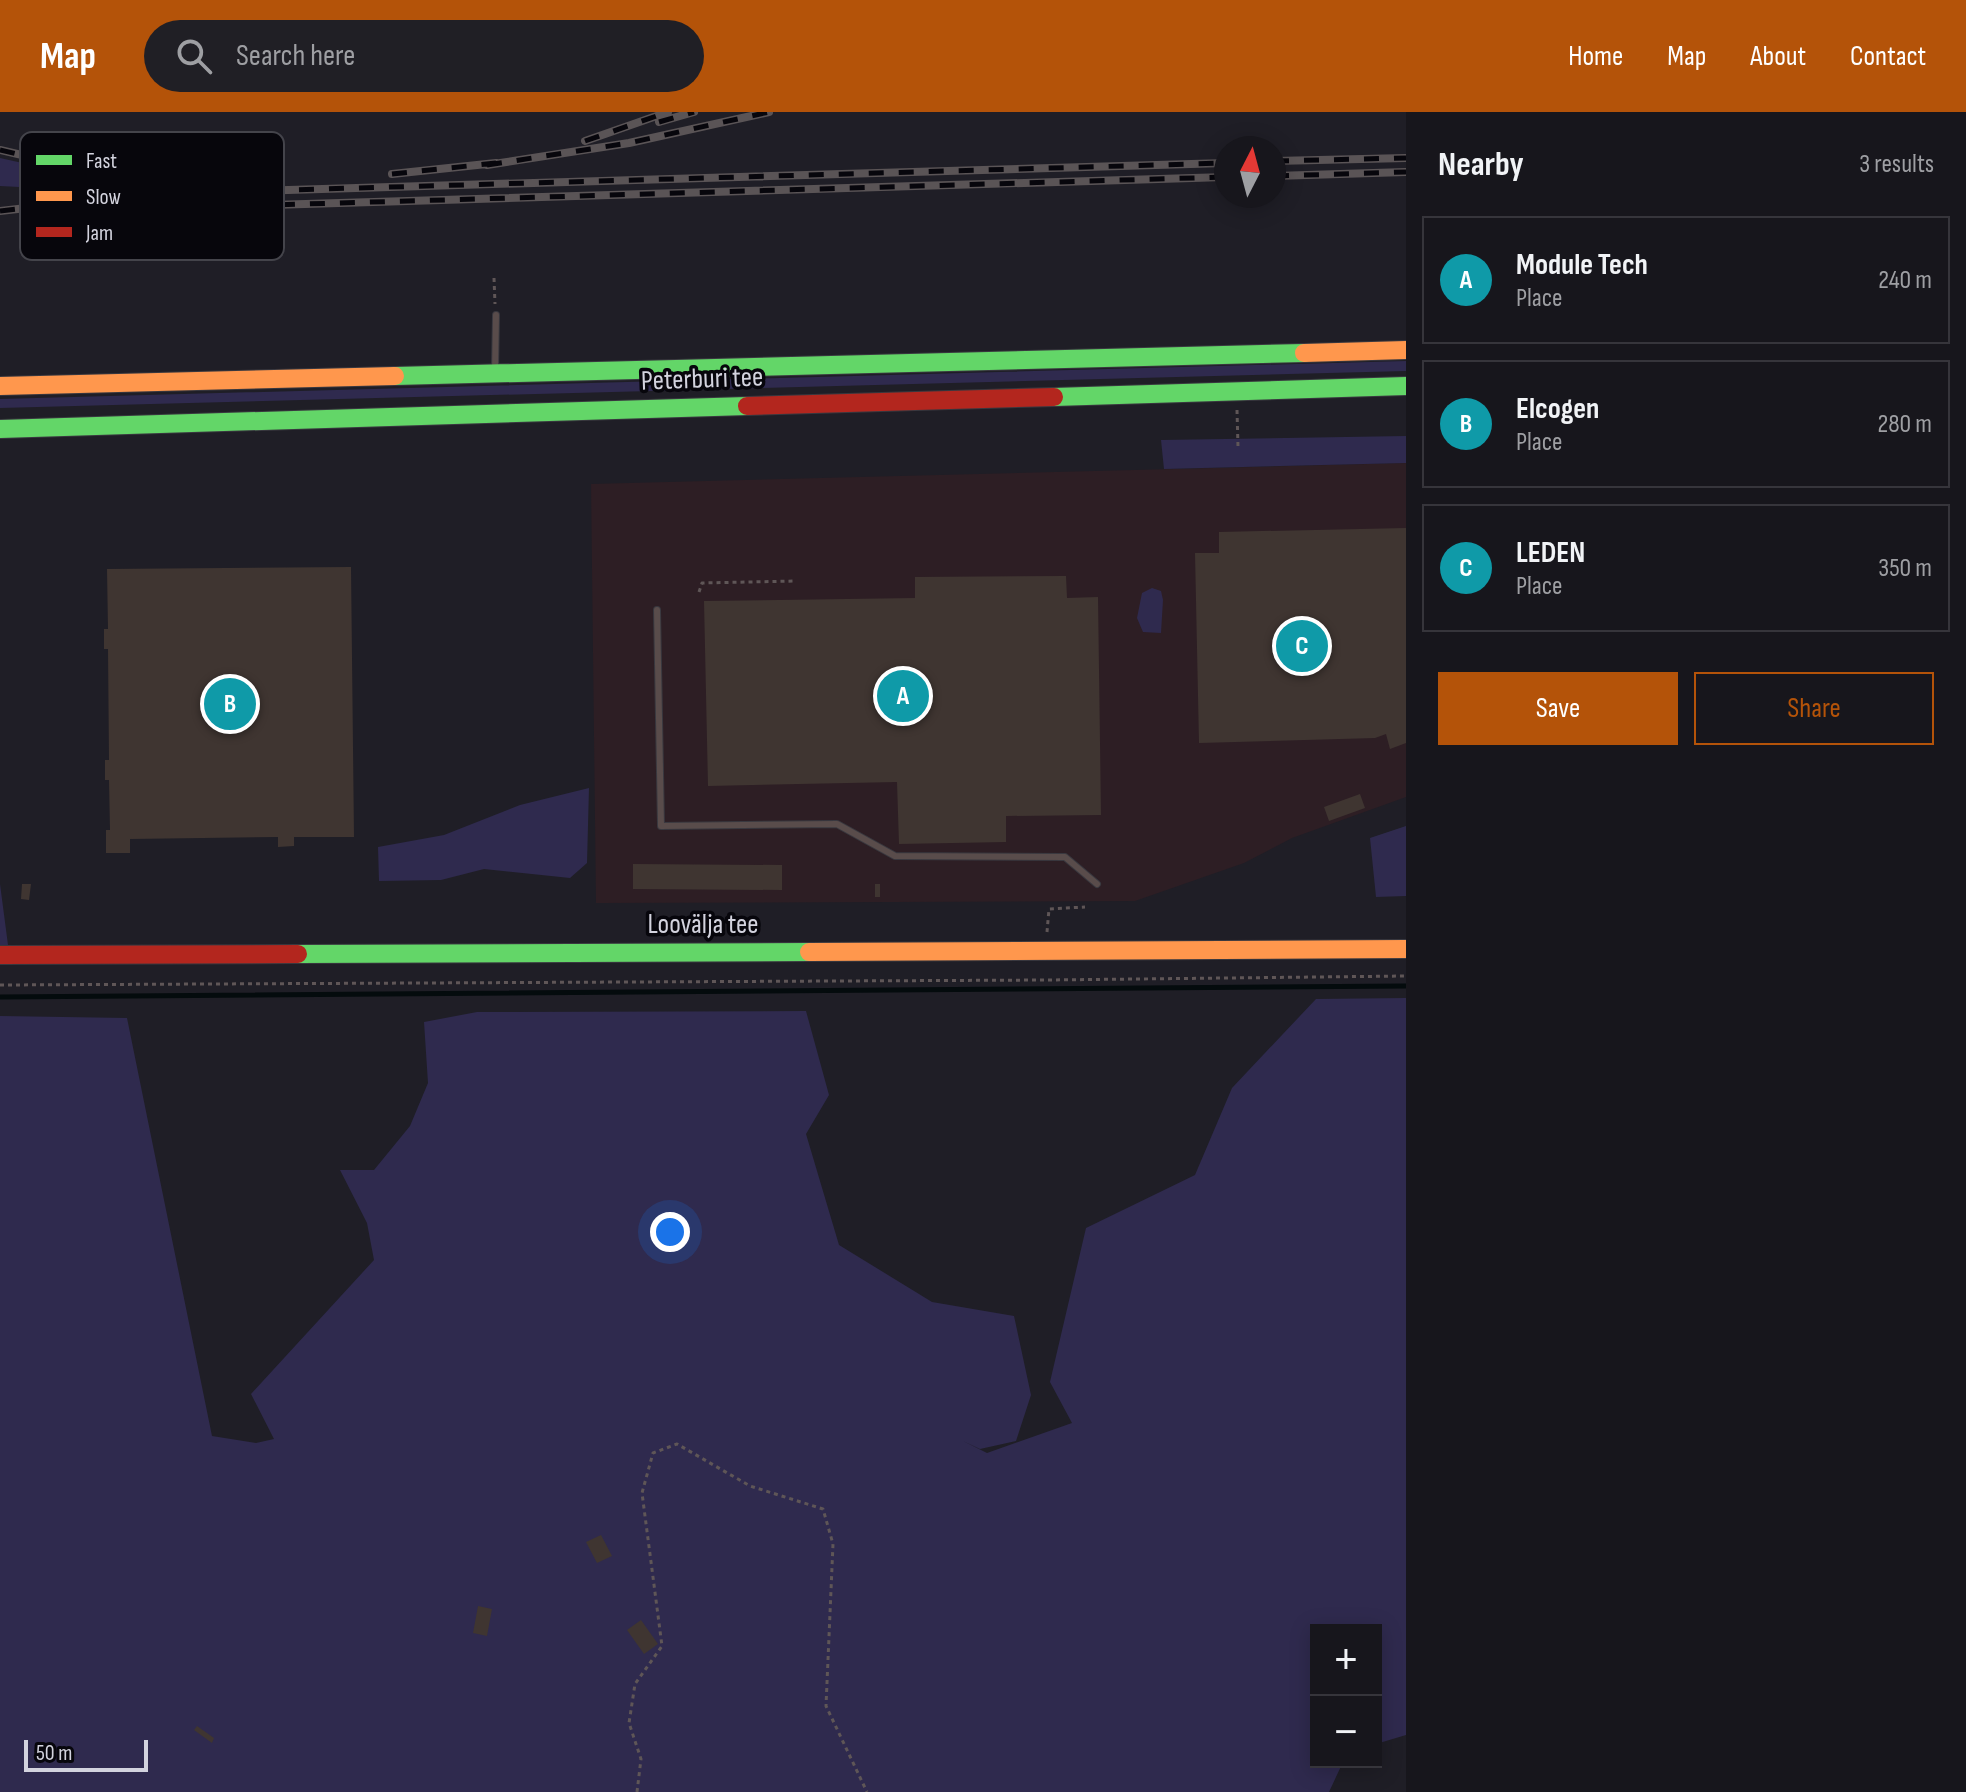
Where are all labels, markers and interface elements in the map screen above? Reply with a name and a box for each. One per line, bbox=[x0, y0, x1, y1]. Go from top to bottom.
search box bbox=[144, 20, 704, 92]
text: Map bbox=[40, 34, 96, 79]
icon: search bbox=[172, 34, 216, 78]
text: Search here bbox=[236, 38, 355, 74]
text: Home bbox=[1568, 40, 1623, 73]
text: Map bbox=[1667, 40, 1706, 73]
text: About bbox=[1750, 40, 1806, 73]
text: Contact bbox=[1850, 40, 1926, 73]
legend bbox=[20, 132, 284, 260]
north arrow bbox=[1214, 136, 1286, 208]
text: Nearby bbox=[1438, 144, 1524, 185]
text: Fast bbox=[86, 148, 117, 175]
text: 3 results bbox=[1859, 149, 1934, 180]
text: Slow bbox=[86, 184, 121, 211]
text: Jam bbox=[85, 220, 113, 247]
text: Module Tech bbox=[1516, 247, 1648, 283]
text: A bbox=[1460, 265, 1472, 296]
text: 240 m bbox=[1878, 265, 1932, 296]
text: Place bbox=[1516, 283, 1563, 314]
street label: Peterburi tee bbox=[640, 360, 764, 398]
text: Elcogen bbox=[1516, 391, 1599, 427]
text: B bbox=[1460, 409, 1472, 440]
text: 280 m bbox=[1877, 409, 1932, 440]
text: Place bbox=[1516, 427, 1563, 458]
text: LEDEN bbox=[1516, 535, 1585, 571]
text: C bbox=[1459, 553, 1473, 584]
text: 350 m bbox=[1878, 553, 1932, 584]
text: Place bbox=[1516, 571, 1563, 602]
pin: C bbox=[1276, 616, 1328, 676]
pin: A bbox=[877, 666, 929, 726]
button: Save bbox=[1438, 672, 1678, 745]
button: Share bbox=[1694, 672, 1934, 745]
pin: B bbox=[204, 674, 256, 734]
street label: Loovälja tee bbox=[648, 908, 758, 941]
your location bbox=[650, 1212, 690, 1252]
map controls bbox=[1310, 1624, 1382, 1768]
button: + bbox=[1310, 1624, 1382, 1696]
button: − bbox=[1310, 1696, 1382, 1768]
scale bar bbox=[24, 1736, 148, 1772]
text: 50 m bbox=[36, 1740, 72, 1767]

